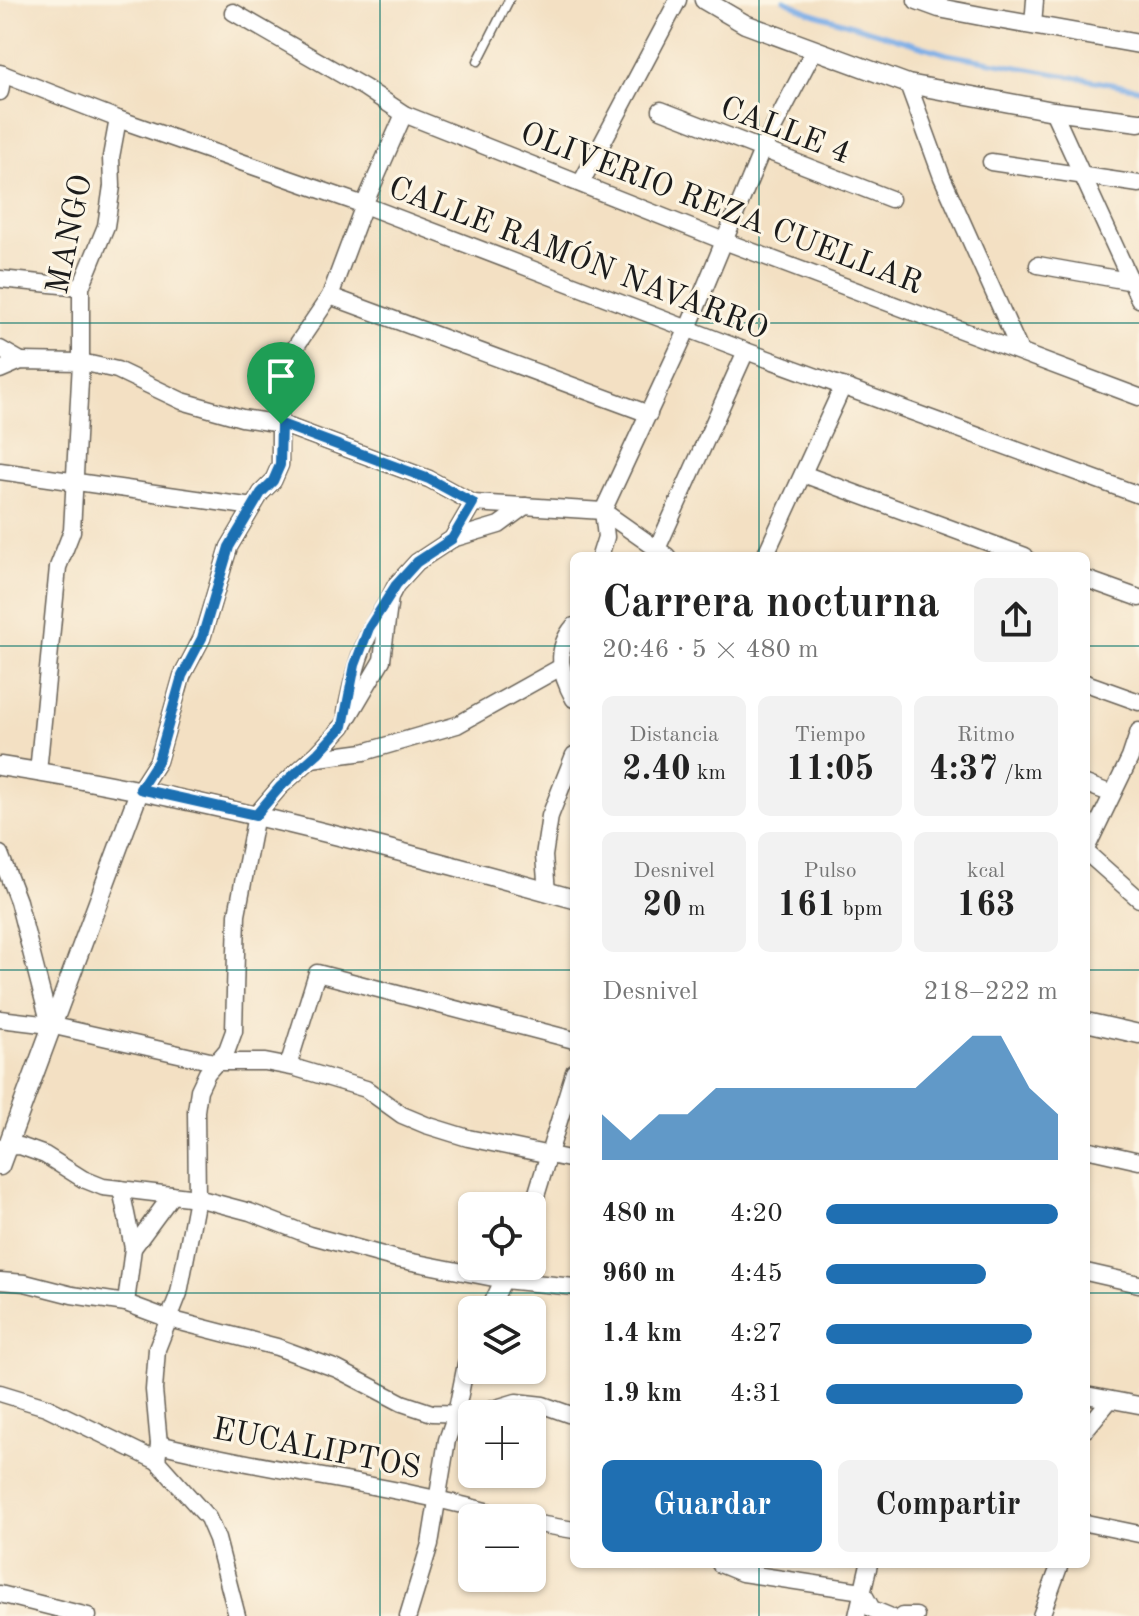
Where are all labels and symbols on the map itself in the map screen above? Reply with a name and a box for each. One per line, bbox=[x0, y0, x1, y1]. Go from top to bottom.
street label: CALLE 4 bbox=[715, 92, 854, 171]
street label: OLIVERIO REZA CUELLAR bbox=[515, 118, 926, 301]
street label: CALLE RAMÓN NAVARRO bbox=[384, 167, 774, 347]
street label: MANGO bbox=[43, 172, 99, 297]
pin bbox=[247, 342, 315, 424]
street label: EUCALIPTOS bbox=[210, 1414, 423, 1486]

